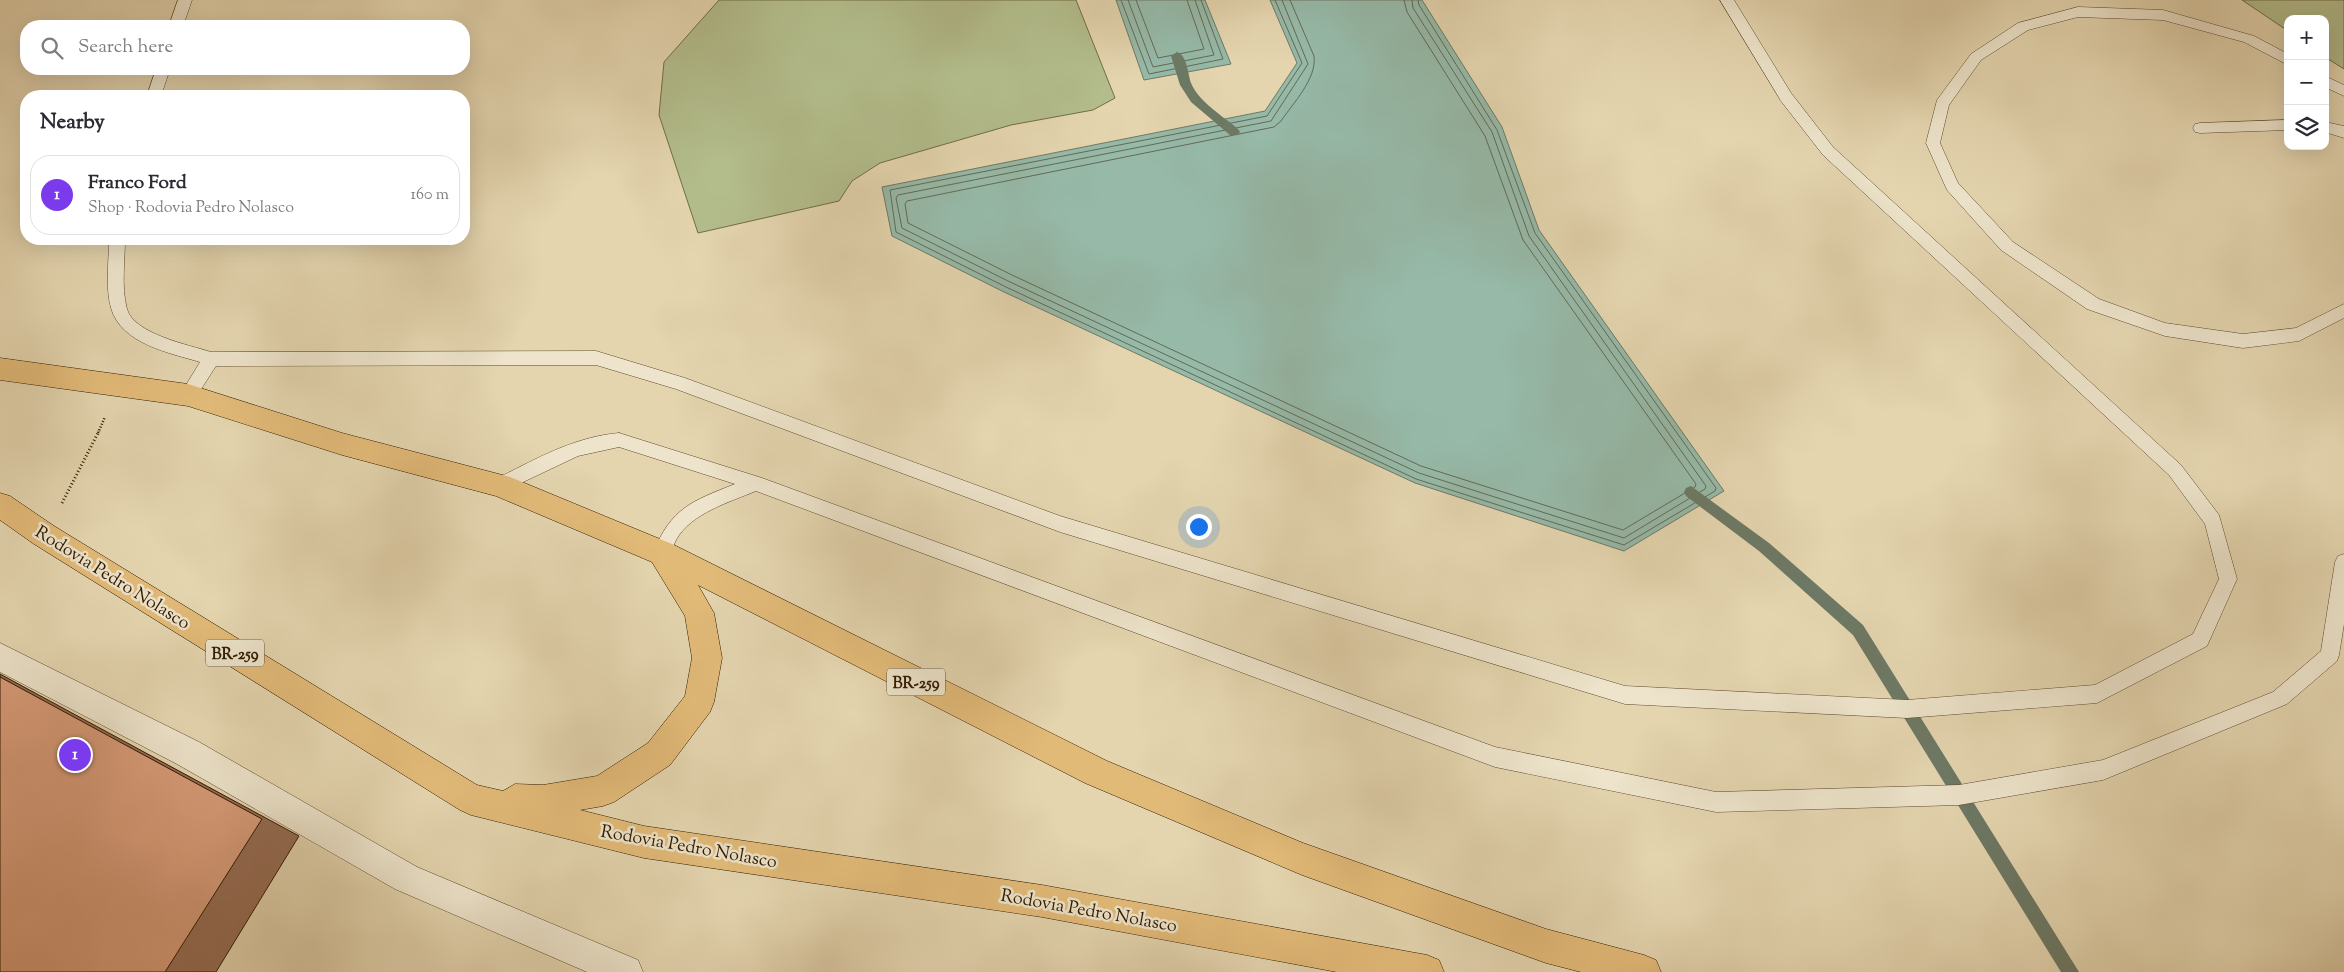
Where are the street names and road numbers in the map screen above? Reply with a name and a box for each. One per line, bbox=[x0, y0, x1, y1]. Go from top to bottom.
street label: Rodovia Pedro Nolasco bbox=[29, 520, 195, 637]
road number: BR-259 bbox=[206, 640, 264, 666]
road number: BR-259 bbox=[887, 669, 945, 696]
street label: Rodovia Pedro Nolasco bbox=[598, 820, 779, 876]
street label: Rodovia Pedro Nolasco bbox=[998, 884, 1179, 940]

